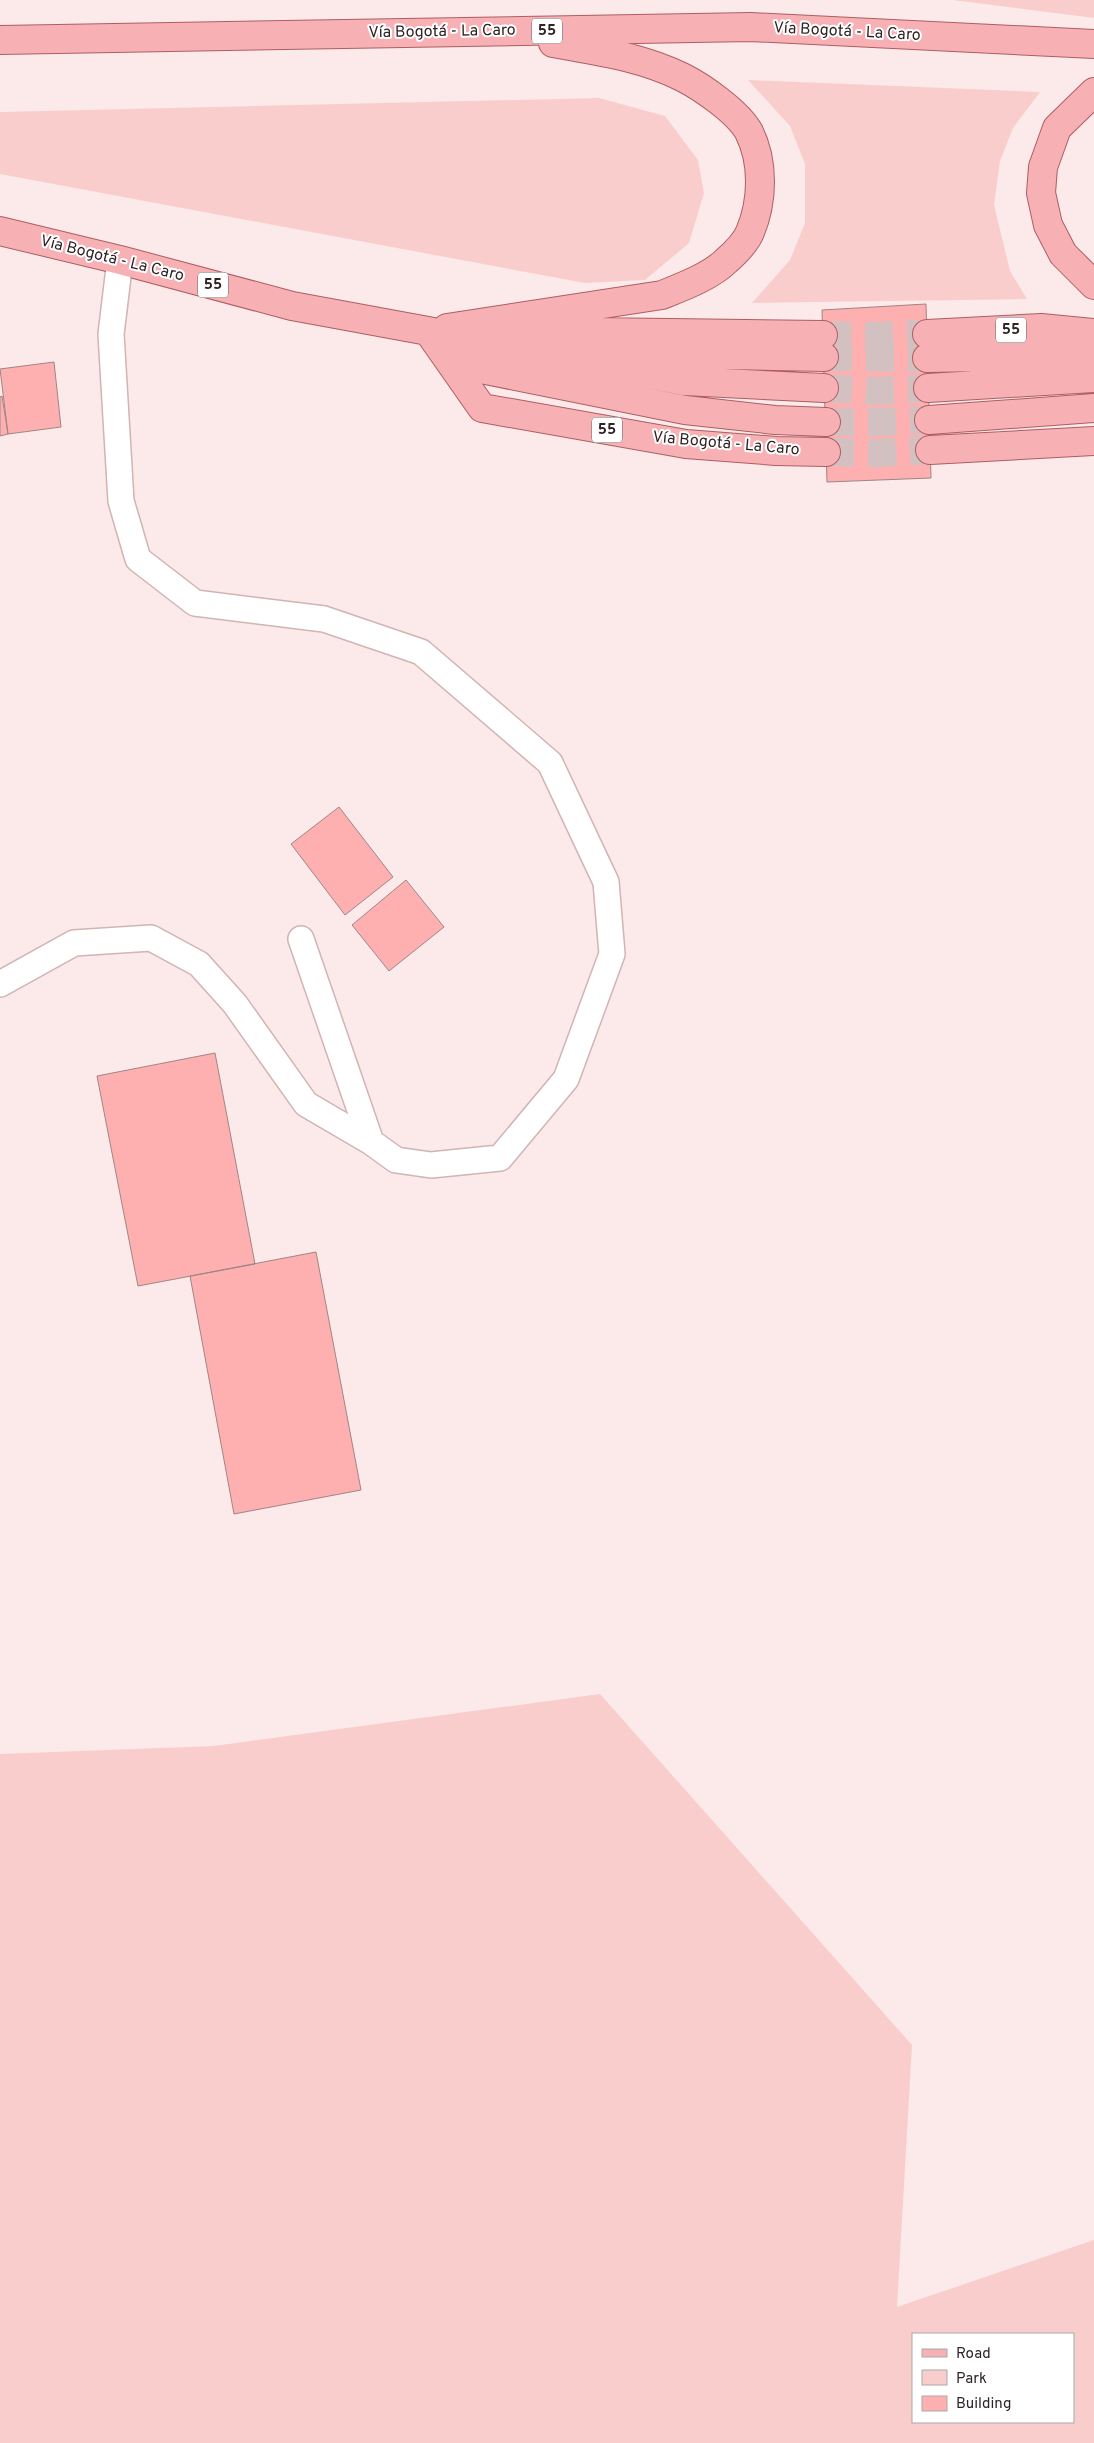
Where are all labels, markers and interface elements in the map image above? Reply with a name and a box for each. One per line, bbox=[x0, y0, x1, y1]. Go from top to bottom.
road number: 55 bbox=[532, 18, 562, 44]
street label: Vía Bogotá - La Caro bbox=[773, 18, 921, 46]
street label: Vía Bogotá - La Caro bbox=[368, 21, 516, 43]
street label: Vía Bogotá - La Caro bbox=[38, 231, 186, 287]
road number: 55 bbox=[198, 272, 228, 298]
road number: 55 bbox=[996, 318, 1026, 342]
road number: 55 bbox=[592, 418, 622, 442]
street label: Vía Bogotá - La Caro bbox=[652, 428, 800, 460]
legend bbox=[912, 2333, 1074, 2423]
text: Road bbox=[956, 2345, 991, 2364]
text: Park bbox=[956, 2370, 987, 2389]
text: Building bbox=[956, 2395, 1011, 2414]

